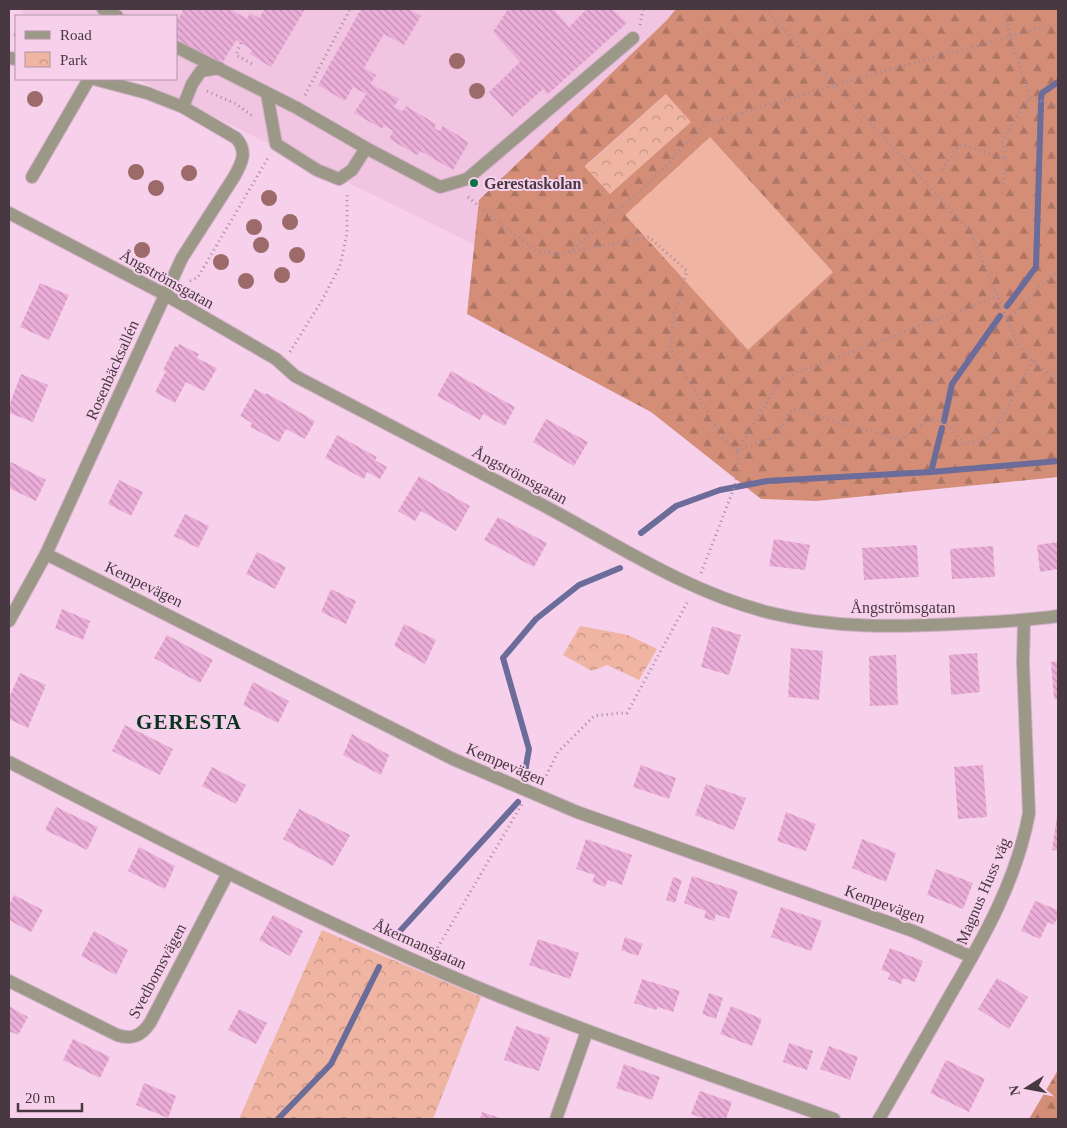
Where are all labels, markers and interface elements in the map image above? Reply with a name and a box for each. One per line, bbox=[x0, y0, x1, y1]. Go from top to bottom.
legend bbox=[15, 15, 178, 80]
text: Road bbox=[60, 27, 92, 43]
text: Park bbox=[60, 52, 88, 68]
place label: Gerestaskolan bbox=[484, 175, 582, 192]
marker: Gerestaskolan bbox=[468, 177, 480, 189]
street label: Ångströmsgatan bbox=[117, 246, 217, 313]
street label: Rosenbäcksallén bbox=[82, 317, 142, 423]
street label: Ångströmsgatan bbox=[469, 443, 570, 508]
street label: Kempevägen bbox=[102, 558, 186, 611]
street label: Ångströmsgatan bbox=[851, 599, 955, 617]
district label: GERESTA bbox=[136, 710, 242, 734]
street label: Kempevägen bbox=[463, 740, 548, 789]
street label: Magnus Huss väg bbox=[953, 835, 1014, 947]
street label: Kempevägen bbox=[842, 882, 928, 927]
street label: Åkermansgatan bbox=[370, 916, 469, 973]
street label: Svedbomsvägen bbox=[125, 921, 190, 1022]
north arrow bbox=[1002, 1063, 1052, 1113]
scale bar bbox=[18, 1080, 81, 1112]
text: N bbox=[1006, 1084, 1023, 1097]
text: 20 m bbox=[25, 1090, 56, 1106]

